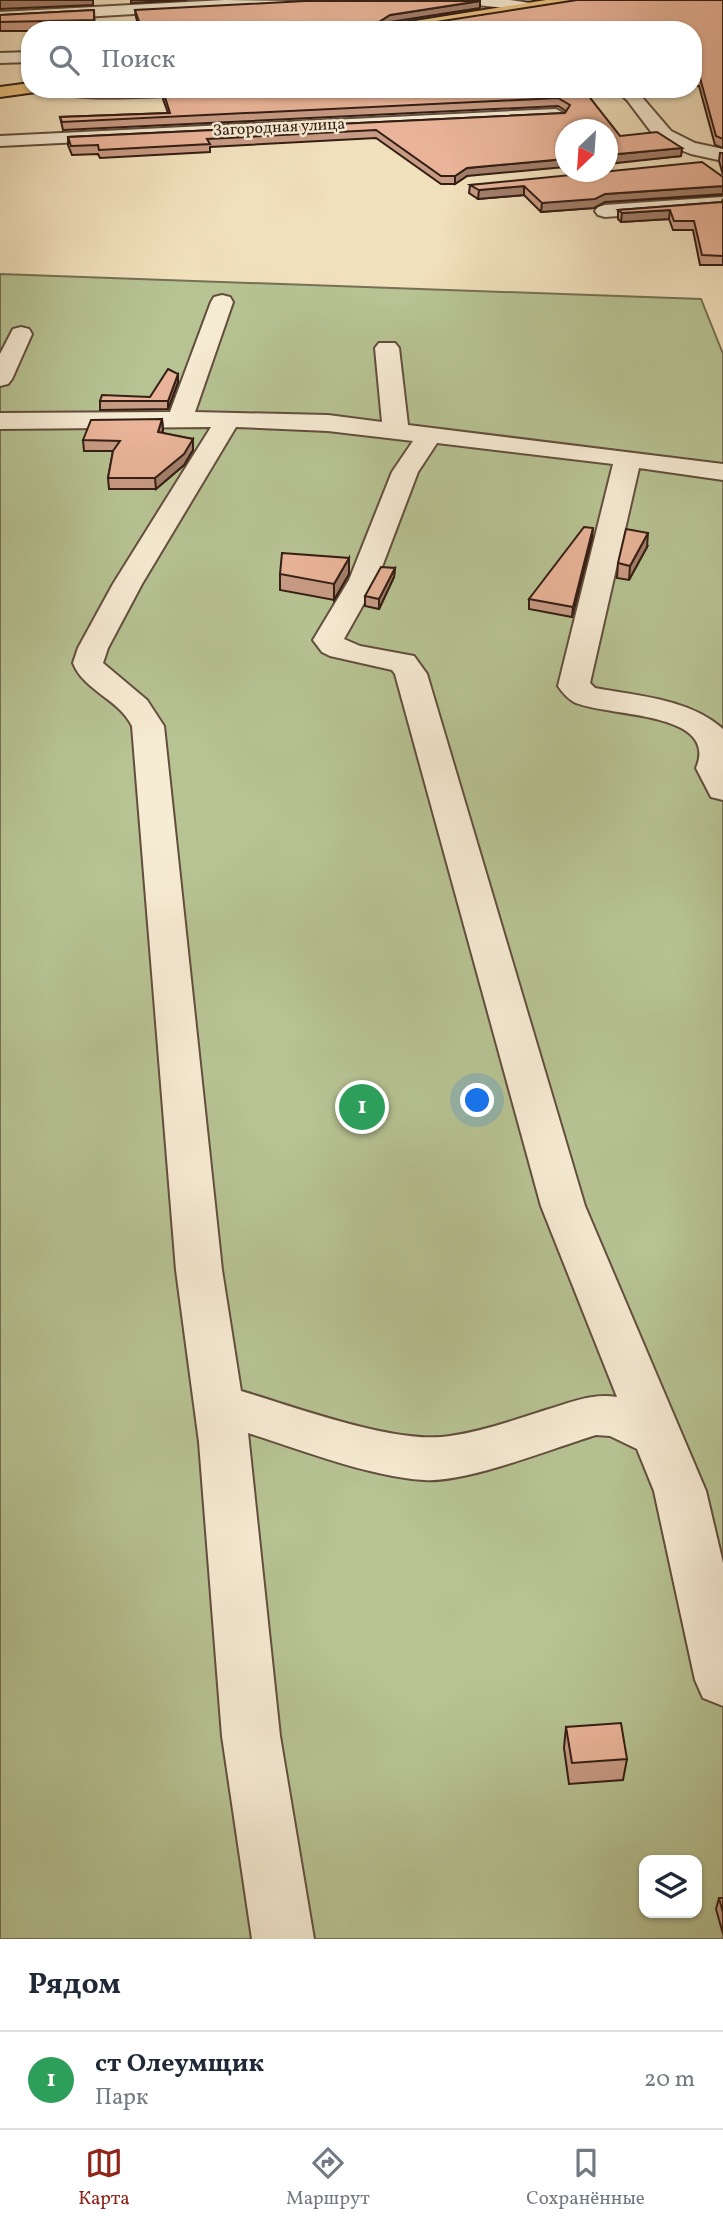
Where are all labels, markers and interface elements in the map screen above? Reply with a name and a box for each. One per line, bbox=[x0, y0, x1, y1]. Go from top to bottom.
search box bbox=[21, 21, 702, 98]
icon: search bbox=[45, 41, 83, 79]
text: Поиск bbox=[101, 42, 175, 78]
street label: Загородная улица bbox=[212, 114, 346, 142]
north arrow bbox=[555, 119, 618, 182]
pin: 1 bbox=[339, 1081, 385, 1133]
your location bbox=[460, 1083, 494, 1117]
map controls bbox=[639, 1855, 702, 1918]
button: layers bbox=[639, 1855, 702, 1918]
text: Рядом bbox=[28, 1964, 121, 2006]
text: ст Олеумщик bbox=[95, 2046, 264, 2082]
text: 1 bbox=[46, 2064, 56, 2096]
text: 20 m bbox=[644, 2064, 695, 2096]
text: Парк bbox=[95, 2082, 148, 2114]
tab: Карта bbox=[78, 2144, 130, 2212]
tab: Маршрут bbox=[286, 2144, 370, 2212]
tab: Сохранённые bbox=[526, 2144, 645, 2212]

